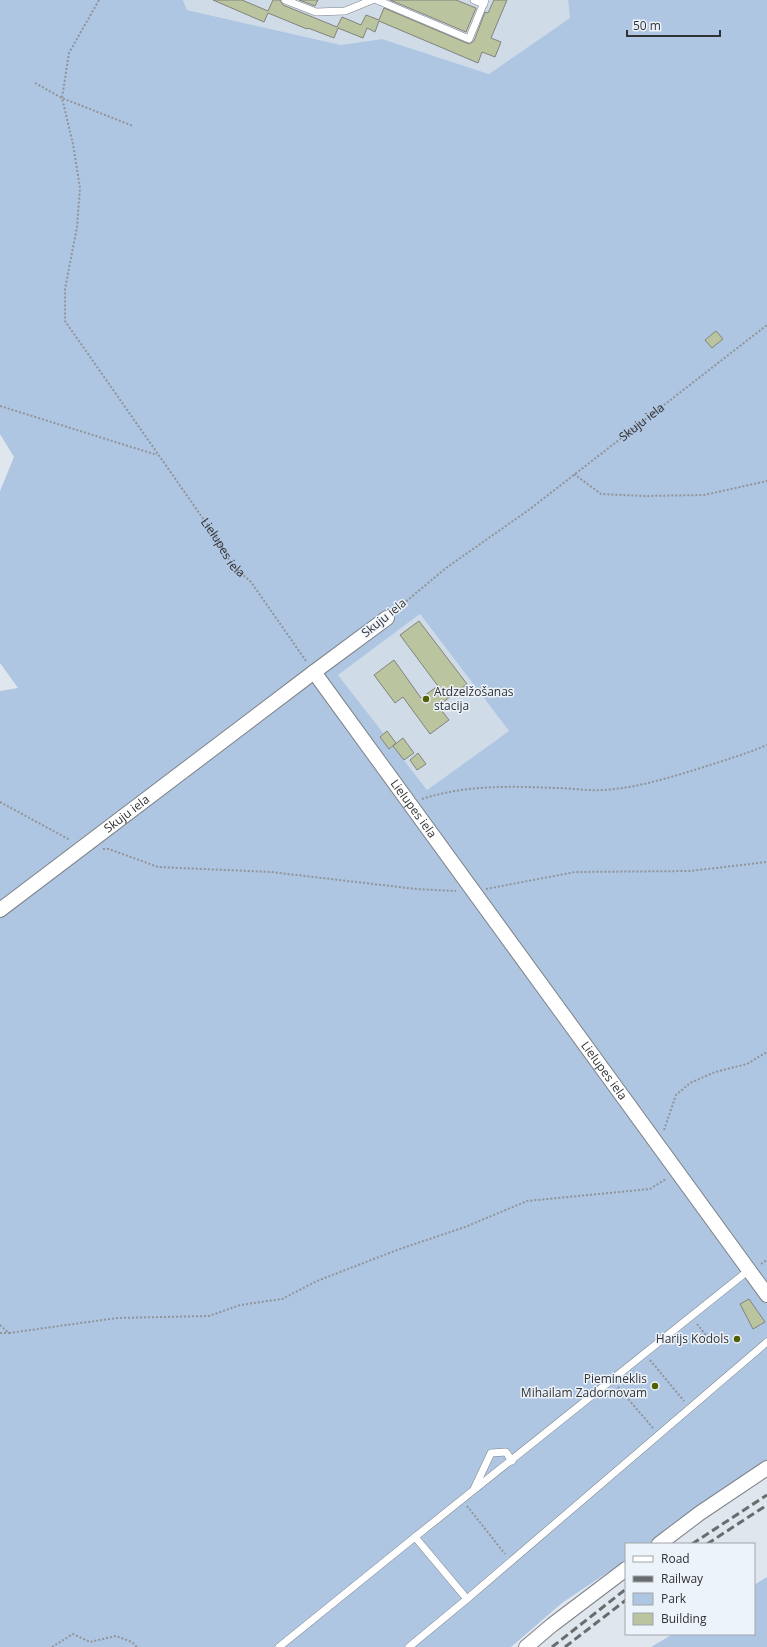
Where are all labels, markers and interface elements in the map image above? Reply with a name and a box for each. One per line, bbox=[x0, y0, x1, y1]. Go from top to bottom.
scale bar bbox=[627, 12, 720, 38]
text: 50 m bbox=[633, 17, 661, 34]
street label: Skuju iela bbox=[615, 399, 668, 445]
street label: Lielupes iela bbox=[197, 514, 249, 581]
street label: Skuju iela bbox=[358, 594, 410, 641]
place label: Atdzelžošanas stacija bbox=[434, 683, 514, 714]
marker: Atdzelžošanas stacija bbox=[421, 694, 431, 704]
street label: Lielupes iela bbox=[387, 776, 441, 841]
street label: Skuju iela bbox=[100, 791, 153, 836]
street label: Lielupes iela bbox=[577, 1038, 631, 1103]
place label: Harijs Kodols bbox=[656, 1330, 729, 1347]
marker: Harijs Kodols bbox=[732, 1334, 742, 1344]
place label: Piemineklis Mihailam Zadornovam bbox=[521, 1370, 647, 1401]
marker: Piemineklis Mihailam Zadornovam bbox=[650, 1381, 660, 1391]
legend bbox=[625, 1543, 755, 1635]
text: Road bbox=[661, 1550, 690, 1567]
text: Railway bbox=[661, 1570, 704, 1587]
text: Park bbox=[661, 1590, 687, 1607]
text: Building bbox=[661, 1610, 707, 1627]

